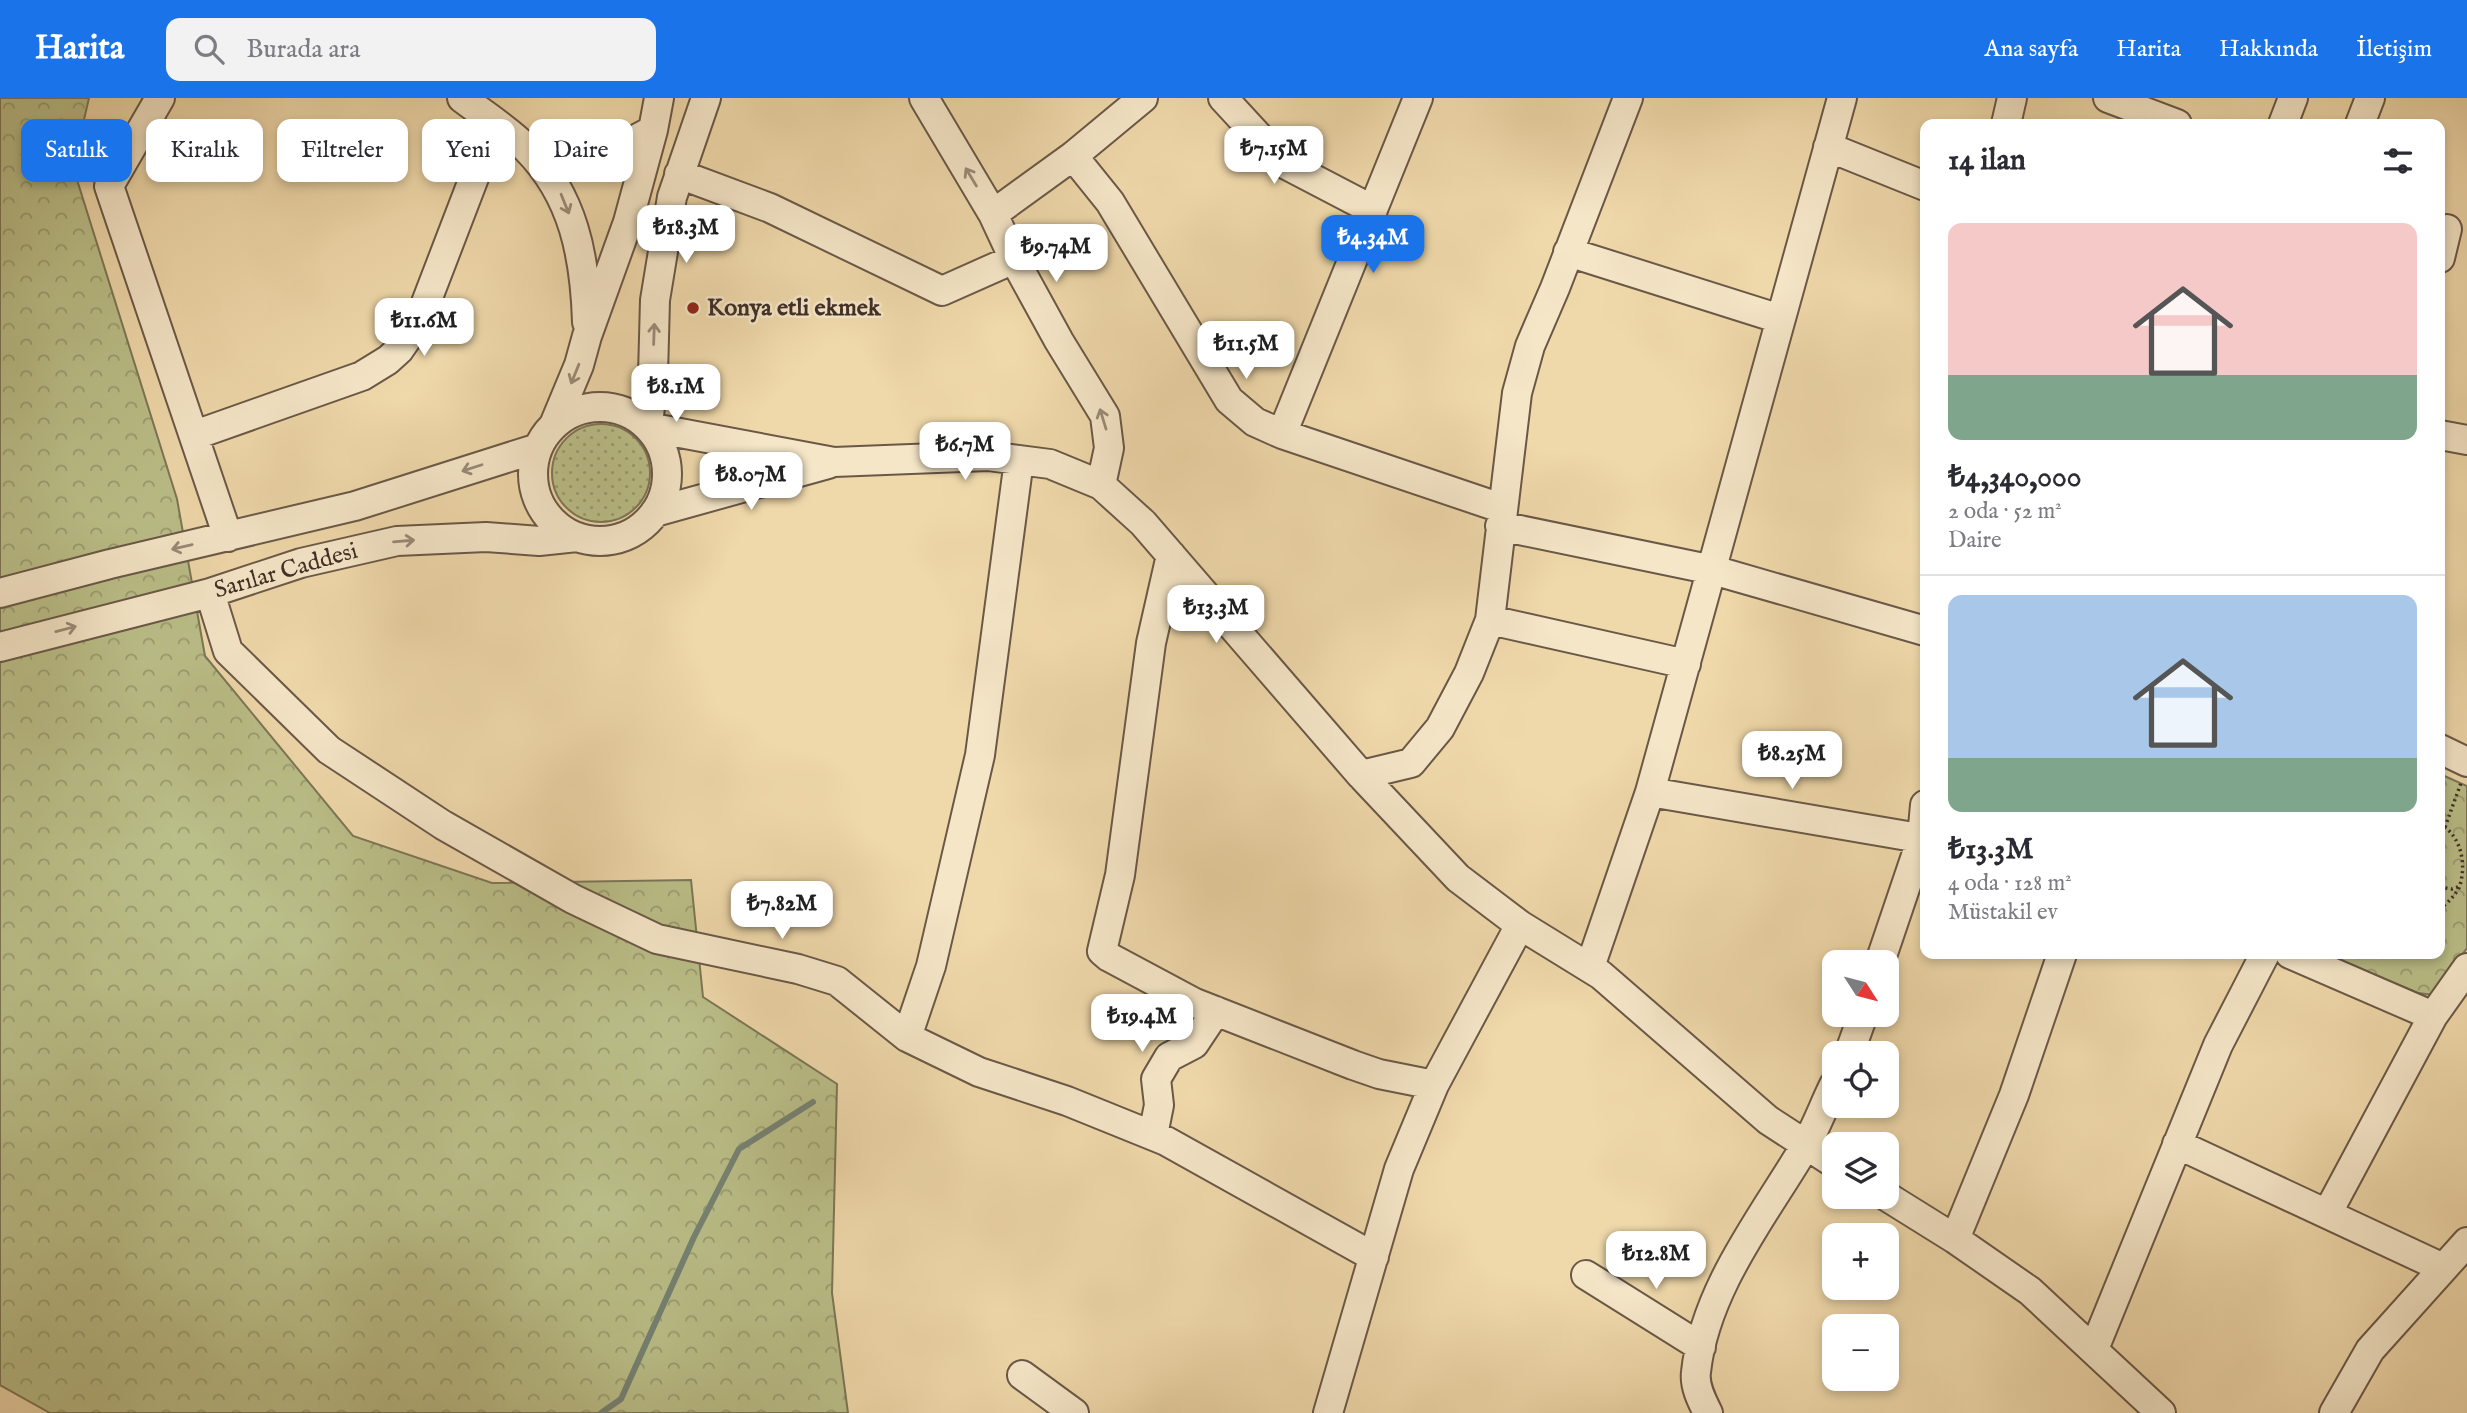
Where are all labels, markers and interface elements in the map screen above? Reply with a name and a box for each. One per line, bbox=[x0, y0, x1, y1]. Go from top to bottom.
search box bbox=[166, 18, 656, 81]
text: Harita bbox=[35, 28, 124, 70]
icon: search bbox=[190, 30, 228, 68]
text: Burada ara bbox=[246, 33, 360, 66]
text: Ana sayfa bbox=[1984, 34, 2078, 65]
text: Harita bbox=[2116, 34, 2181, 65]
text: Hakkında bbox=[2219, 34, 2318, 65]
text: İletişim bbox=[2356, 34, 2432, 65]
chip: Satılık bbox=[21, 119, 132, 182]
chip: Kiralık bbox=[146, 119, 263, 182]
chip: Filtreler bbox=[277, 119, 408, 182]
chip: Yeni bbox=[422, 119, 515, 182]
chip: Daire bbox=[529, 119, 633, 182]
pin: ₺7.15M bbox=[1217, 126, 1331, 186]
text: ₺7.15M bbox=[1240, 134, 1308, 163]
text: 14 ilan bbox=[1948, 142, 2026, 180]
icon: filters bbox=[2379, 142, 2417, 180]
one-way arrow bbox=[963, 167, 977, 187]
one-way arrow bbox=[559, 192, 572, 214]
pin: ₺18.3M bbox=[629, 206, 743, 265]
text: ₺18.3M bbox=[653, 213, 719, 242]
pin: ₺4.34M bbox=[1316, 216, 1430, 275]
text: ₺4.34M bbox=[1337, 223, 1409, 252]
pin: ₺9.74M bbox=[999, 225, 1113, 284]
text: ₺9.74M bbox=[1021, 232, 1091, 261]
icon: home bbox=[2120, 268, 2246, 394]
place label: Konya etli ekmek bbox=[707, 293, 882, 324]
pin: ₺11.6M bbox=[367, 299, 481, 358]
marker: Konya etli ekmek bbox=[685, 300, 701, 316]
text: ₺11.6M bbox=[391, 306, 457, 335]
pin: ₺11.5M bbox=[1189, 322, 1303, 381]
one-way arrow bbox=[648, 323, 661, 346]
text: ₺11.5M bbox=[1213, 329, 1279, 358]
one-way arrow bbox=[567, 362, 580, 384]
pin: ₺8.1M bbox=[627, 364, 725, 424]
text: ₺8.1M bbox=[647, 372, 705, 401]
one-way arrow bbox=[1096, 408, 1109, 430]
pin: ₺6.7M bbox=[916, 422, 1014, 482]
text: ₺6.7M bbox=[936, 430, 994, 459]
pin: ₺8.07M bbox=[694, 452, 808, 512]
text: ₺4,340,000 bbox=[1948, 459, 2081, 497]
text: ₺8.07M bbox=[716, 460, 786, 489]
one-way arrow bbox=[462, 463, 484, 476]
text: 2 oda · 52 m² bbox=[1948, 497, 2062, 526]
text: Daire bbox=[1948, 526, 2002, 555]
one-way arrow bbox=[392, 534, 415, 547]
street label: Sarılar Caddesi bbox=[211, 536, 361, 606]
one-way arrow bbox=[171, 541, 194, 555]
pin: ₺13.3M bbox=[1159, 586, 1273, 645]
text: ₺13.3M bbox=[1183, 593, 1249, 622]
one-way arrow bbox=[55, 622, 77, 635]
icon: home bbox=[2120, 640, 2246, 766]
pin: ₺8.25M bbox=[1735, 732, 1849, 791]
text: ₺8.25M bbox=[1758, 739, 1826, 768]
text: ₺13.3M bbox=[1948, 831, 2033, 869]
text: 4 oda · 128 m² bbox=[1948, 869, 2072, 898]
pin: ₺7.82M bbox=[725, 882, 839, 941]
text: ₺7.82M bbox=[747, 889, 817, 918]
text: Müstakil ev bbox=[1948, 898, 2058, 927]
north arrow bbox=[1822, 950, 1899, 1027]
map controls bbox=[1822, 950, 1899, 1391]
pin: ₺19.4M bbox=[1085, 995, 1199, 1054]
text: ₺19.4M bbox=[1107, 1002, 1177, 1031]
button: locate bbox=[1822, 1041, 1899, 1118]
button: layers bbox=[1822, 1132, 1899, 1209]
button: + bbox=[1822, 1223, 1899, 1300]
pin: ₺12.8M bbox=[1599, 1232, 1713, 1291]
text: ₺12.8M bbox=[1622, 1239, 1690, 1268]
button: − bbox=[1822, 1314, 1899, 1391]

